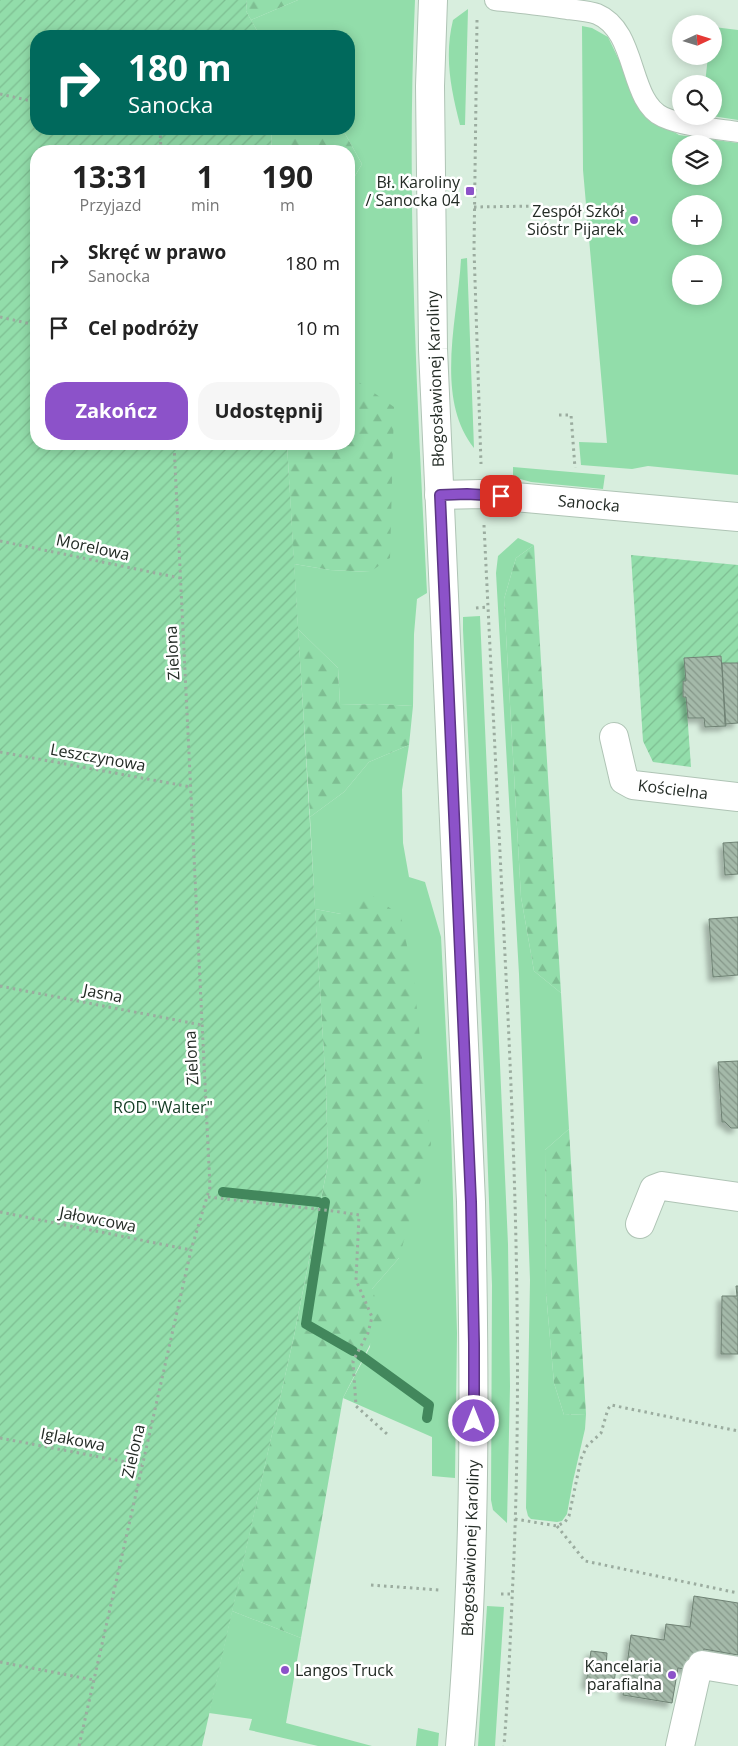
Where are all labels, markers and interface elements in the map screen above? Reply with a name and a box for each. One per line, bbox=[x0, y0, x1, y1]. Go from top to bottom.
north arrow bbox=[672, 15, 722, 65]
map controls bbox=[672, 15, 722, 305]
text: 180 m bbox=[128, 44, 232, 91]
icon: right bbox=[45, 50, 110, 115]
button: search bbox=[672, 75, 722, 125]
text: Sanocka bbox=[128, 89, 213, 119]
button: layers bbox=[672, 135, 722, 185]
text: 13:31 bbox=[72, 156, 149, 197]
text: 1 bbox=[197, 156, 214, 197]
text: 190 bbox=[262, 156, 313, 197]
place label: Bł. Karoliny / Sanocka 04 bbox=[365, 171, 461, 211]
marker: Bł. Karoliny / Sanocka 04 bbox=[464, 185, 476, 197]
text: Przyjazd bbox=[80, 194, 141, 216]
text: min bbox=[191, 194, 220, 216]
text: m bbox=[280, 194, 295, 216]
button: + bbox=[672, 195, 722, 245]
place label: Zespół Szkół Sióstr Pijarek bbox=[527, 200, 625, 240]
marker: Zespół Szkół Sióstr Pijarek bbox=[628, 214, 640, 226]
text: Skręć w prawo bbox=[88, 239, 226, 265]
icon: right bbox=[45, 249, 73, 277]
text: 180 m bbox=[285, 250, 340, 276]
button: − bbox=[672, 255, 722, 305]
text: Sanocka bbox=[88, 265, 150, 287]
street label: Błogosławionej Karoliny bbox=[421, 289, 449, 468]
icon: arrive bbox=[45, 314, 73, 342]
text: Cel podróży bbox=[88, 315, 198, 341]
text: 10 m bbox=[296, 315, 340, 341]
button: Zakończ bbox=[45, 382, 188, 440]
button: Udostępnij bbox=[198, 382, 340, 440]
pin bbox=[480, 475, 522, 517]
icon: arrive bbox=[487, 482, 515, 510]
street label: Sanocka bbox=[557, 489, 621, 517]
street label: Morelowa bbox=[54, 528, 132, 566]
street label: Zielona bbox=[160, 625, 184, 681]
street label: Leszczynowa bbox=[49, 738, 147, 776]
street label: Kościelna bbox=[637, 774, 709, 804]
street label: Jasna bbox=[80, 978, 124, 1008]
street label: Zielona bbox=[179, 1030, 203, 1086]
park label: ROD "Walter" bbox=[113, 1096, 213, 1118]
street label: Jałowcowa bbox=[56, 1200, 138, 1237]
position arrow bbox=[447, 1394, 499, 1446]
street label: Iglakowa bbox=[39, 1422, 107, 1456]
street label: Zielona bbox=[116, 1422, 150, 1480]
street label: Błogosławionej Karoliny bbox=[456, 1458, 484, 1637]
place label: Kancelaria parafialna bbox=[584, 1655, 662, 1695]
place label: Langos Truck bbox=[295, 1659, 394, 1681]
marker: Langos Truck bbox=[279, 1664, 291, 1676]
marker: Kancelaria parafialna bbox=[666, 1669, 678, 1681]

